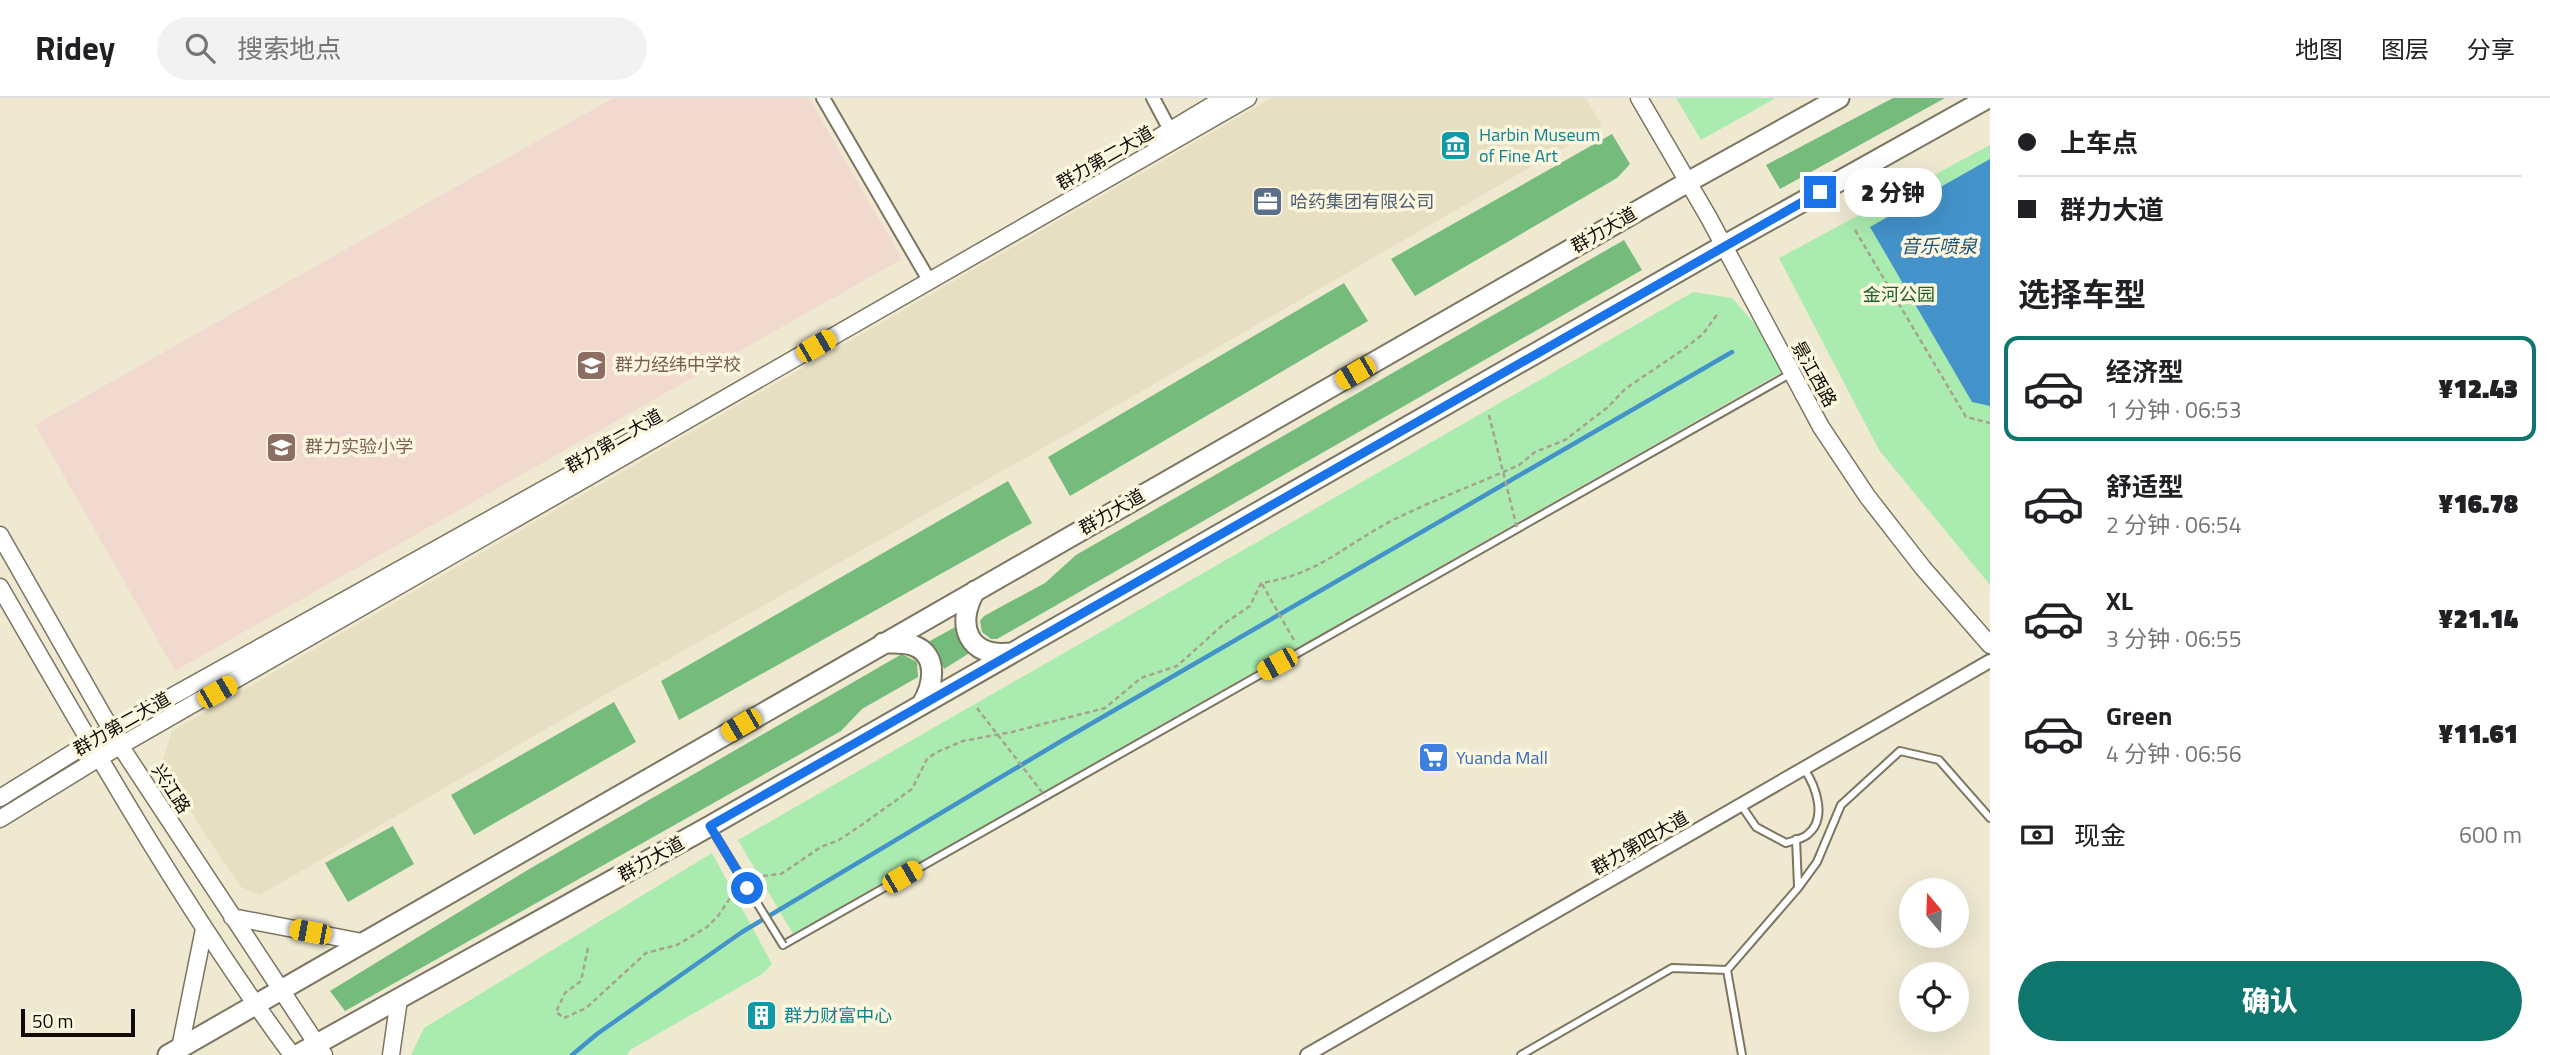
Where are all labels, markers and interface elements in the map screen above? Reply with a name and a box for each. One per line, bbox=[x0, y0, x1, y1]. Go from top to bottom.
search box bbox=[157, 17, 647, 80]
text: Ridey bbox=[35, 23, 115, 73]
icon: search bbox=[181, 29, 219, 67]
text: 搜索地点 bbox=[237, 29, 341, 68]
text: 地图 bbox=[2295, 31, 2343, 67]
text: 图层 bbox=[2381, 31, 2429, 67]
text: 分享 bbox=[2467, 31, 2515, 67]
street label: 群力第二大道 bbox=[1051, 119, 1158, 196]
place label: Harbin Museum of Fine Art bbox=[1479, 121, 1600, 169]
text: 上车点 bbox=[2060, 123, 2138, 162]
museum icon: Harbin Museum of Fine Art bbox=[1439, 128, 1473, 162]
callout: 2 分钟 bbox=[1844, 168, 1942, 217]
text: 2 分钟 bbox=[1861, 175, 1925, 210]
route end bbox=[1804, 176, 1836, 208]
office icon: 哈药集团有限公司 bbox=[1250, 185, 1284, 219]
place label: 哈药集团有限公司 bbox=[1290, 188, 1434, 215]
text: 群力大道 bbox=[2060, 190, 2164, 229]
street label: 群力大道 bbox=[1566, 200, 1642, 259]
water label: 音乐喷泉 bbox=[1901, 231, 1978, 260]
text: 选择车型 bbox=[2018, 270, 2146, 318]
park label: 金河公园 bbox=[1863, 281, 1935, 308]
car bbox=[793, 326, 840, 366]
street label: 景江西路 bbox=[1785, 336, 1844, 412]
school or university icon: 群力经纬中学校 bbox=[575, 348, 609, 382]
place label: 群力经纬中学校 bbox=[615, 351, 741, 378]
text: 经济型 bbox=[2106, 352, 2184, 391]
car bbox=[1332, 353, 1379, 393]
icon: car bbox=[2022, 357, 2085, 420]
text: ¥12.43 bbox=[2438, 369, 2518, 408]
text: 1 分钟 · 06:53 bbox=[2106, 392, 2242, 427]
street label: 群力第二大道 bbox=[560, 402, 667, 479]
school or university icon: 群力实验小学 bbox=[265, 430, 299, 464]
place label: 群力实验小学 bbox=[305, 433, 413, 460]
text: 舒适型 bbox=[2106, 467, 2184, 506]
icon: car bbox=[2022, 472, 2085, 535]
street label: 群力大道 bbox=[1074, 482, 1150, 541]
text: ¥16.78 bbox=[2438, 484, 2518, 523]
text: 2 分钟 · 06:54 bbox=[2106, 507, 2242, 542]
text: XL bbox=[2106, 581, 2133, 620]
icon: car bbox=[2022, 587, 2085, 650]
text: ¥21.14 bbox=[2438, 599, 2518, 638]
text: 3 分钟 · 06:55 bbox=[2106, 621, 2242, 656]
car bbox=[1254, 645, 1301, 683]
car bbox=[194, 672, 241, 712]
street label: 群力第二大道 bbox=[68, 685, 175, 762]
text: Green bbox=[2106, 696, 2172, 735]
icon: car bbox=[2022, 702, 2085, 765]
car bbox=[718, 705, 765, 745]
text: ¥11.61 bbox=[2438, 714, 2518, 753]
text: 4 分钟 · 06:56 bbox=[2106, 736, 2242, 771]
supermarket icon: Yuanda Mall bbox=[1416, 741, 1450, 775]
place label: Yuanda Mall bbox=[1456, 744, 1548, 771]
street label: 兴江路 bbox=[145, 759, 197, 819]
street label: 群力第四大道 bbox=[1586, 804, 1693, 881]
icon: cash bbox=[2018, 816, 2056, 854]
text: 现金 bbox=[2074, 816, 2126, 855]
text: 600 m bbox=[2459, 817, 2522, 852]
street label: 群力大道 bbox=[613, 829, 689, 888]
car bbox=[879, 857, 926, 897]
route start bbox=[731, 872, 763, 904]
north arrow bbox=[1899, 878, 1969, 948]
map controls bbox=[1899, 878, 1969, 1032]
car bbox=[288, 918, 333, 946]
button: 确认 bbox=[2018, 961, 2522, 1041]
button: locate bbox=[1899, 962, 1969, 1032]
building icon: 群力财富中心 bbox=[744, 999, 778, 1033]
place label: 群力财富中心 bbox=[784, 1002, 892, 1029]
scale bar bbox=[21, 1006, 135, 1038]
text: 50 m bbox=[32, 1006, 73, 1035]

